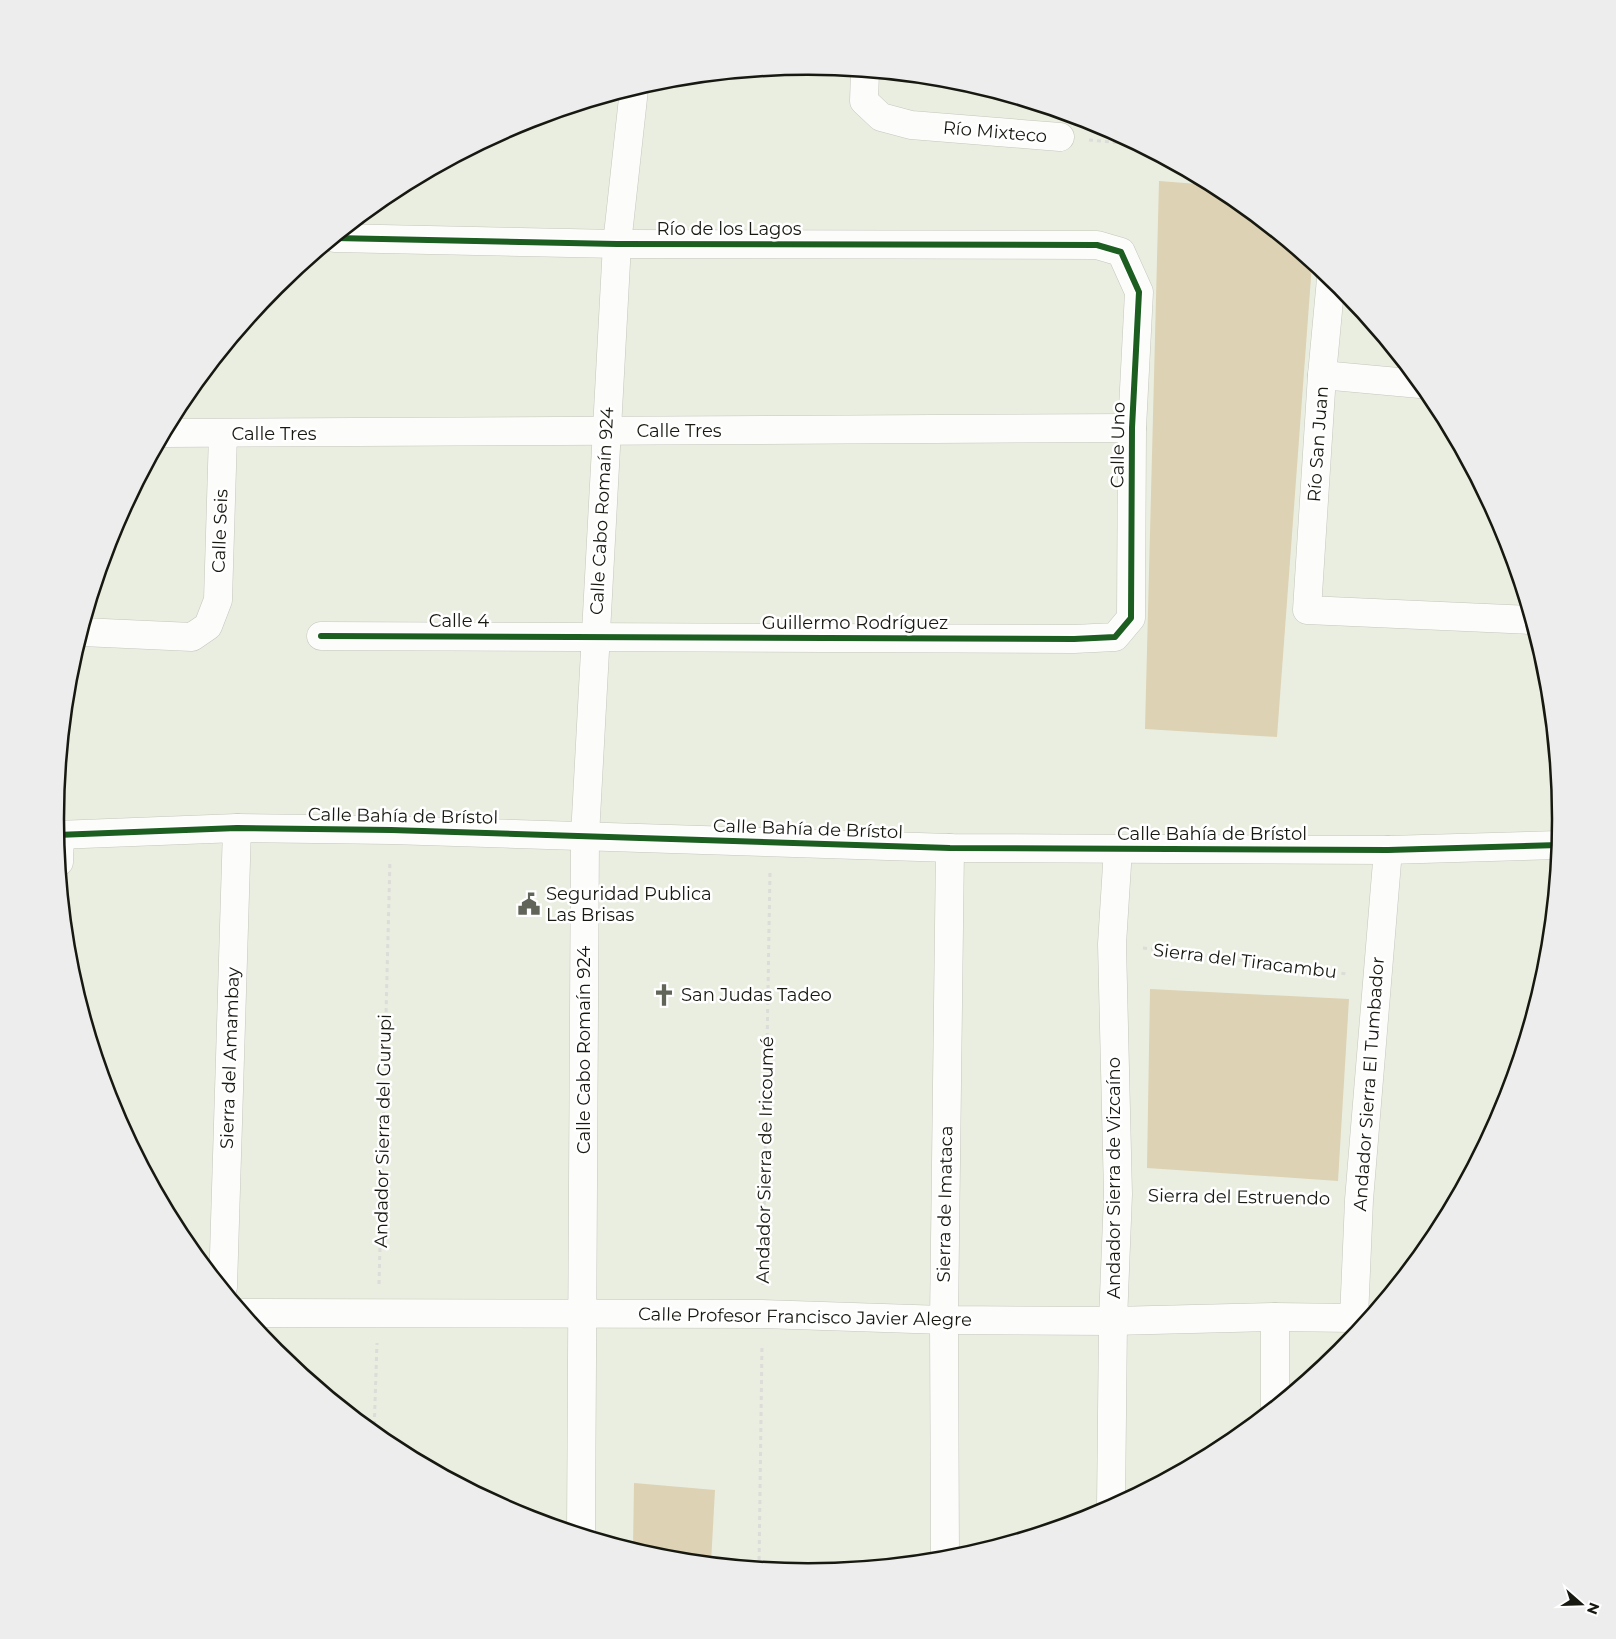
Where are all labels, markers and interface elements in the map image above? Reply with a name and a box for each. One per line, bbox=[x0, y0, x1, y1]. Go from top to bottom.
street label: Río Mixteco bbox=[942, 116, 1048, 148]
street label: Río de los Lagos bbox=[657, 218, 802, 240]
street label: Río San Juan bbox=[1303, 385, 1333, 503]
street label: Calle Uno bbox=[1106, 402, 1130, 488]
street label: Calle Cabo Romaín 924 bbox=[586, 406, 618, 616]
street label: Calle Tres bbox=[636, 420, 722, 442]
street label: Calle Tres bbox=[231, 423, 317, 445]
street label: Calle Seis bbox=[208, 488, 232, 573]
street label: Calle 4 bbox=[429, 610, 489, 632]
street label: Guillermo Rodríguez bbox=[762, 612, 948, 634]
street label: Calle Bahía de Brístol bbox=[308, 803, 498, 829]
street label: Calle Bahía de Brístol bbox=[713, 815, 903, 843]
street label: Calle Bahía de Brístol bbox=[1117, 823, 1307, 845]
place label: Seguridad Publica Las Brisas bbox=[546, 883, 712, 926]
public building icon: Seguridad Publica Las Brisas bbox=[516, 891, 542, 917]
street label: Sierra del Tiracambu bbox=[1152, 939, 1338, 983]
street label: Calle Cabo Romaín 924 bbox=[573, 946, 595, 1154]
street label: Andador Sierra El Tumbador bbox=[1349, 956, 1389, 1212]
street label: Sierra del Amambay bbox=[216, 966, 244, 1149]
church icon: San Judas Tadeo bbox=[651, 982, 677, 1008]
place label: San Judas Tadeo bbox=[681, 984, 832, 1006]
street label: Andador Sierra del Gurupi bbox=[370, 1014, 396, 1248]
street label: Andador Sierra de Iricoumé bbox=[752, 1036, 778, 1284]
street label: Andador Sierra de Vizcaíno bbox=[1103, 1057, 1125, 1299]
street label: Sierra de Imataca bbox=[933, 1125, 957, 1283]
street label: Sierra del Estruendo bbox=[1148, 1184, 1330, 1210]
street label: Calle Profesor Francisco Javier Alegre bbox=[638, 1303, 972, 1331]
north arrow bbox=[1556, 1579, 1606, 1629]
text: N bbox=[1583, 1600, 1604, 1617]

